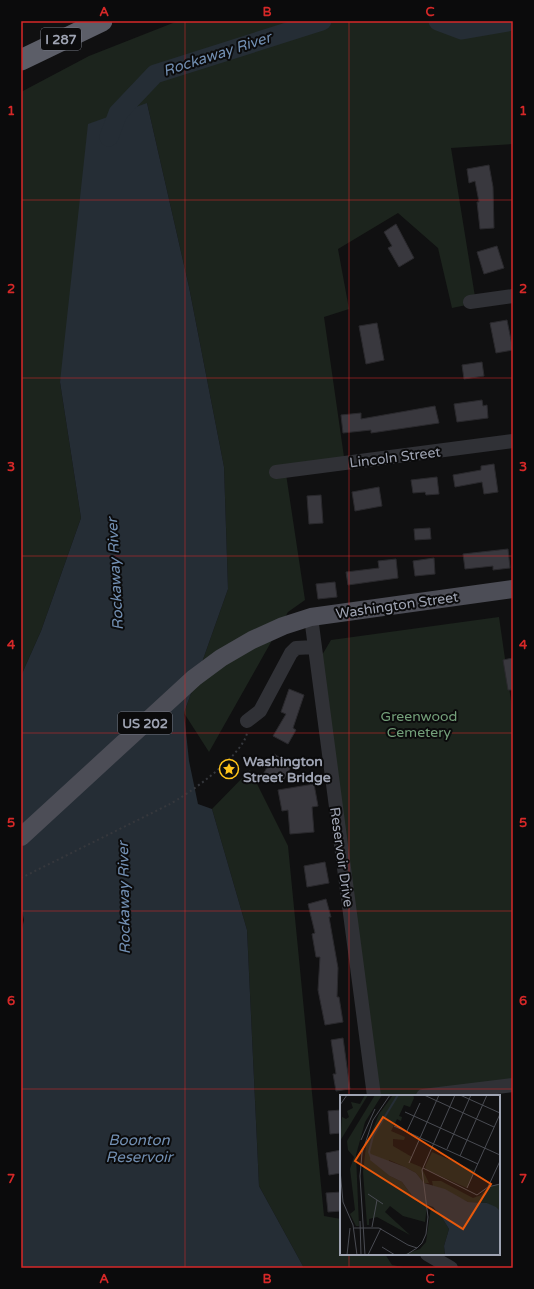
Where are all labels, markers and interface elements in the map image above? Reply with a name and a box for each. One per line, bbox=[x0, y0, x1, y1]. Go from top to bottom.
text: A bbox=[99, 4, 109, 20]
text: B bbox=[262, 4, 272, 20]
text: C bbox=[425, 4, 435, 20]
water label: Rockaway River bbox=[161, 27, 275, 80]
road number: I 287 bbox=[41, 28, 81, 50]
text: 1 bbox=[7, 103, 15, 119]
text: 1 bbox=[519, 103, 527, 119]
text: 2 bbox=[7, 281, 15, 297]
text: 2 bbox=[519, 281, 527, 297]
street label: Lincoln Street bbox=[349, 443, 442, 472]
text: 3 bbox=[7, 459, 15, 475]
text: 3 bbox=[519, 459, 527, 475]
water label: Rockaway River bbox=[103, 515, 127, 631]
street label: Washington Street bbox=[335, 588, 460, 623]
text: 4 bbox=[7, 637, 16, 653]
text: 4 bbox=[519, 637, 528, 653]
park label: Greenwood Cemetery bbox=[381, 708, 457, 741]
road number: US 202 bbox=[118, 712, 172, 734]
place label: Washington Street Bridge bbox=[243, 753, 331, 786]
place icon: Washington Street Bridge bbox=[218, 758, 240, 780]
street label: Reservoir Drive bbox=[326, 806, 357, 908]
text: 5 bbox=[7, 815, 15, 831]
text: 5 bbox=[519, 815, 527, 831]
water label: Rockaway River bbox=[114, 839, 134, 954]
text: 6 bbox=[7, 993, 15, 1009]
text: 6 bbox=[519, 993, 527, 1009]
inset map bbox=[340, 1095, 500, 1255]
water label: Boonton Reservoir bbox=[105, 1131, 175, 1166]
text: 7 bbox=[7, 1171, 15, 1187]
text: 7 bbox=[519, 1171, 527, 1187]
text: A bbox=[99, 1271, 109, 1287]
text: B bbox=[262, 1271, 272, 1287]
text: C bbox=[425, 1271, 435, 1287]

